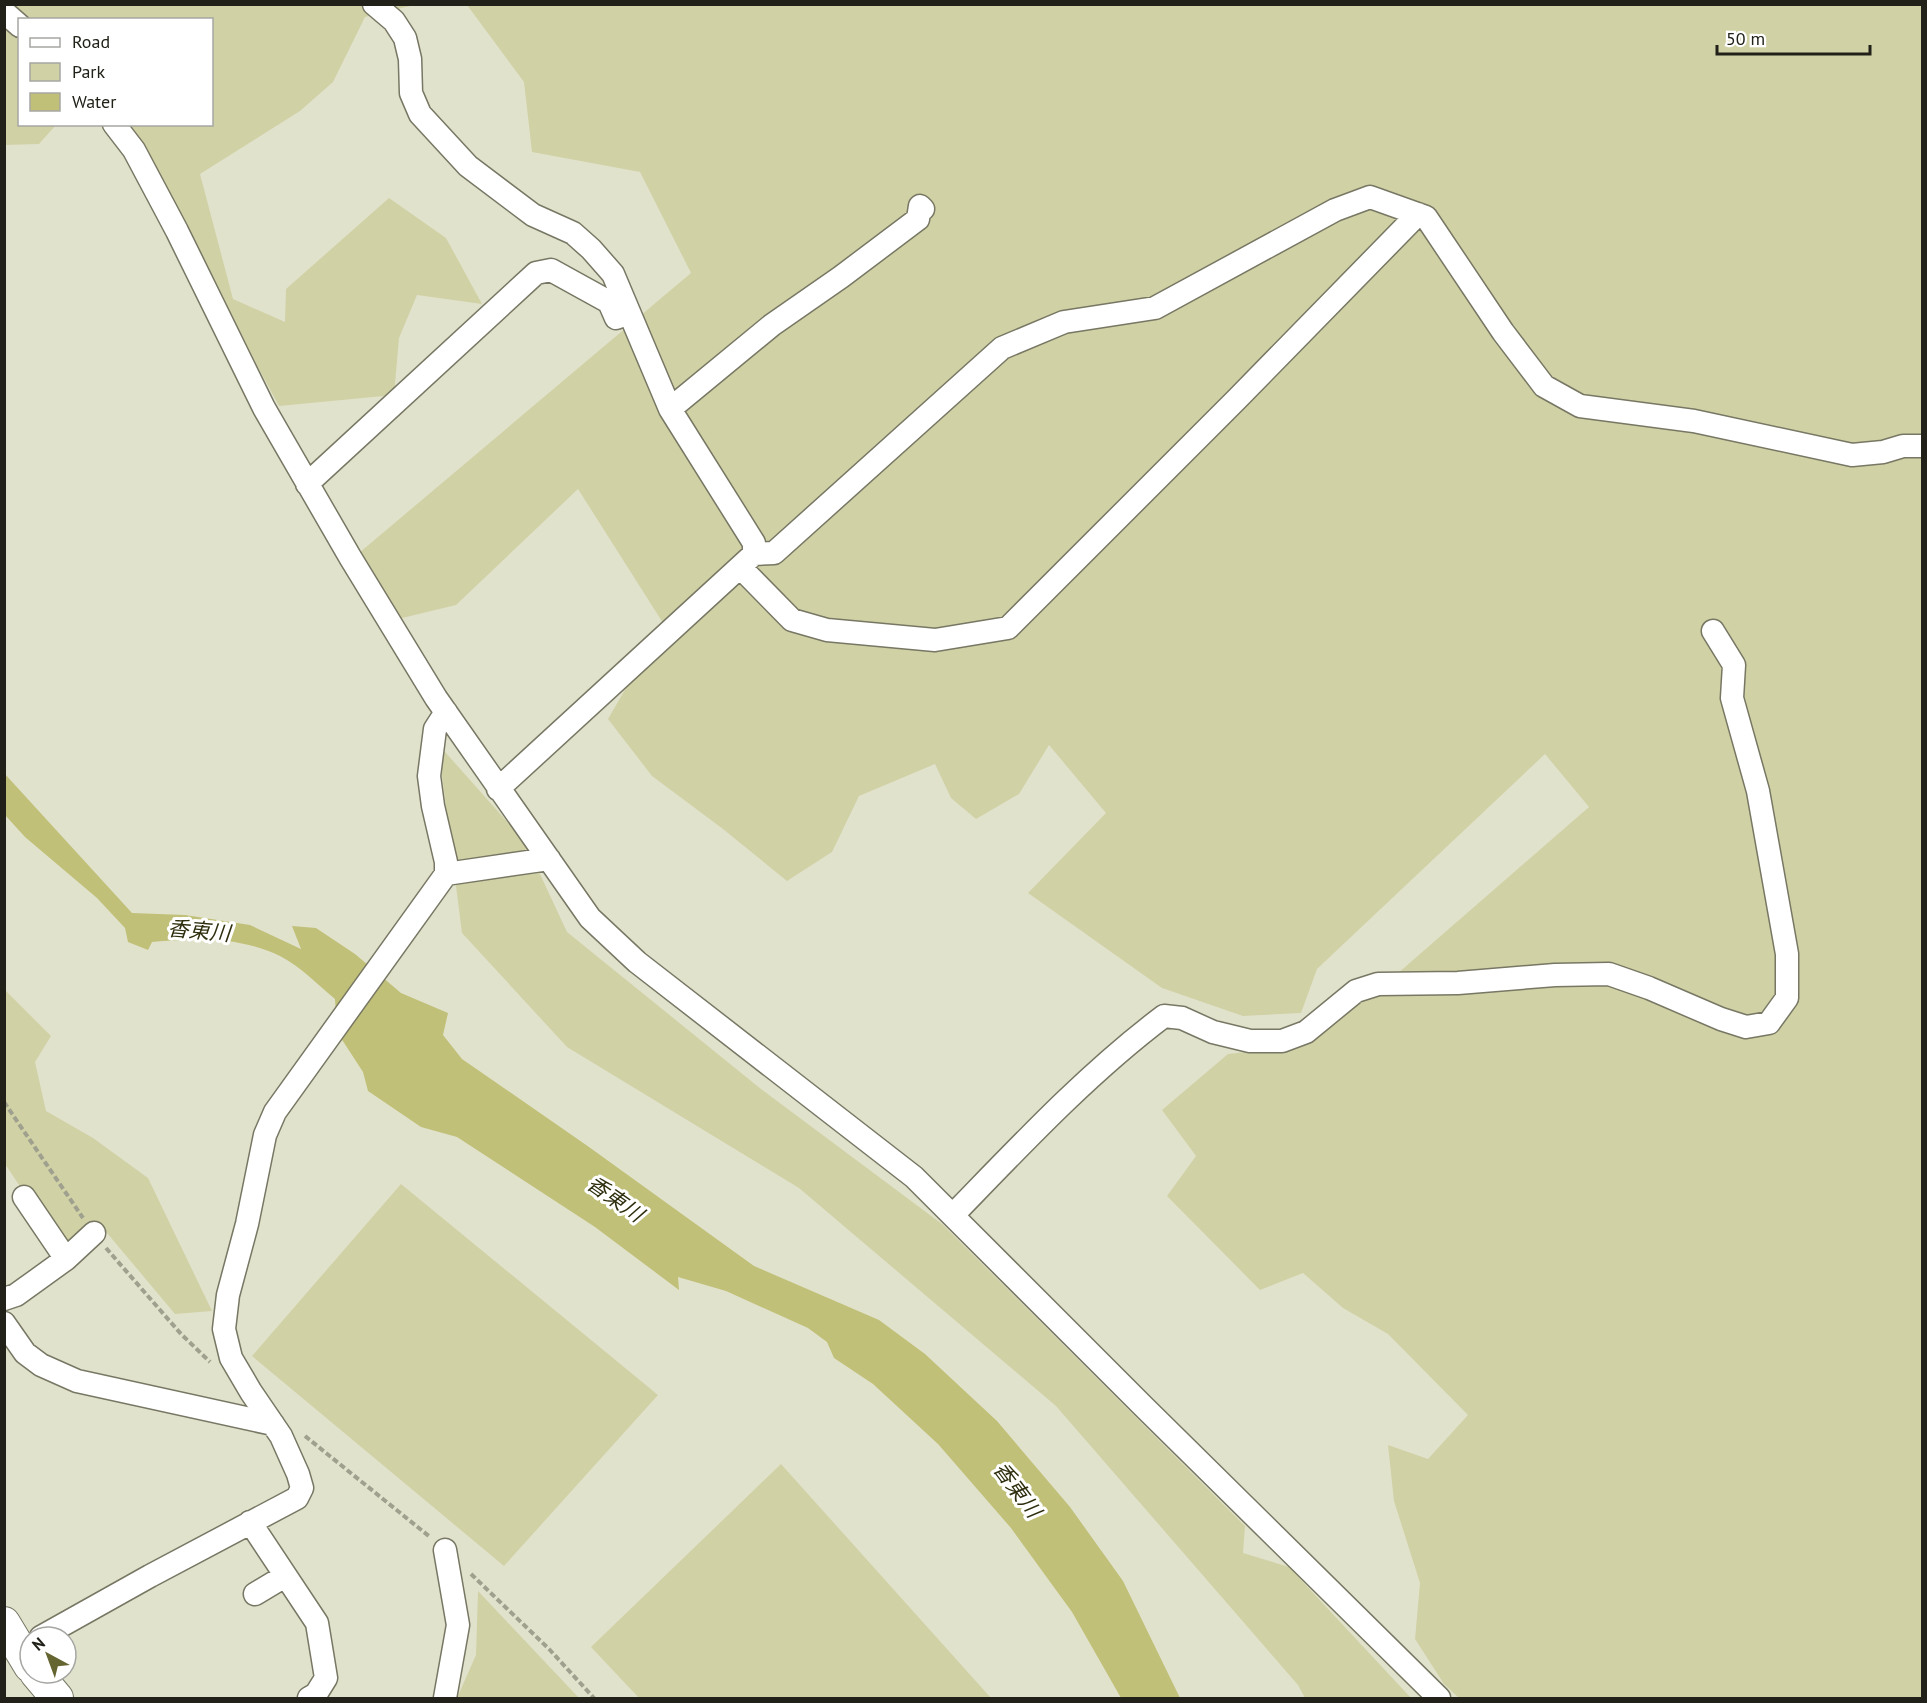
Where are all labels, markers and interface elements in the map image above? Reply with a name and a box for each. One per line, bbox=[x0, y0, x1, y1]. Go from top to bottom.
legend bbox=[18, 18, 213, 126]
scale bar bbox=[1717, 18, 1870, 56]
text: 50 m bbox=[1726, 27, 1765, 50]
text: Road bbox=[72, 30, 110, 53]
text: Park bbox=[72, 60, 105, 83]
text: Water bbox=[72, 90, 116, 113]
water label: 香東川 bbox=[166, 914, 234, 947]
water label: 香東川 bbox=[582, 1169, 650, 1229]
water label: 香東川 bbox=[988, 1456, 1048, 1525]
north arrow bbox=[18, 1625, 78, 1685]
text: N bbox=[28, 1633, 49, 1655]

